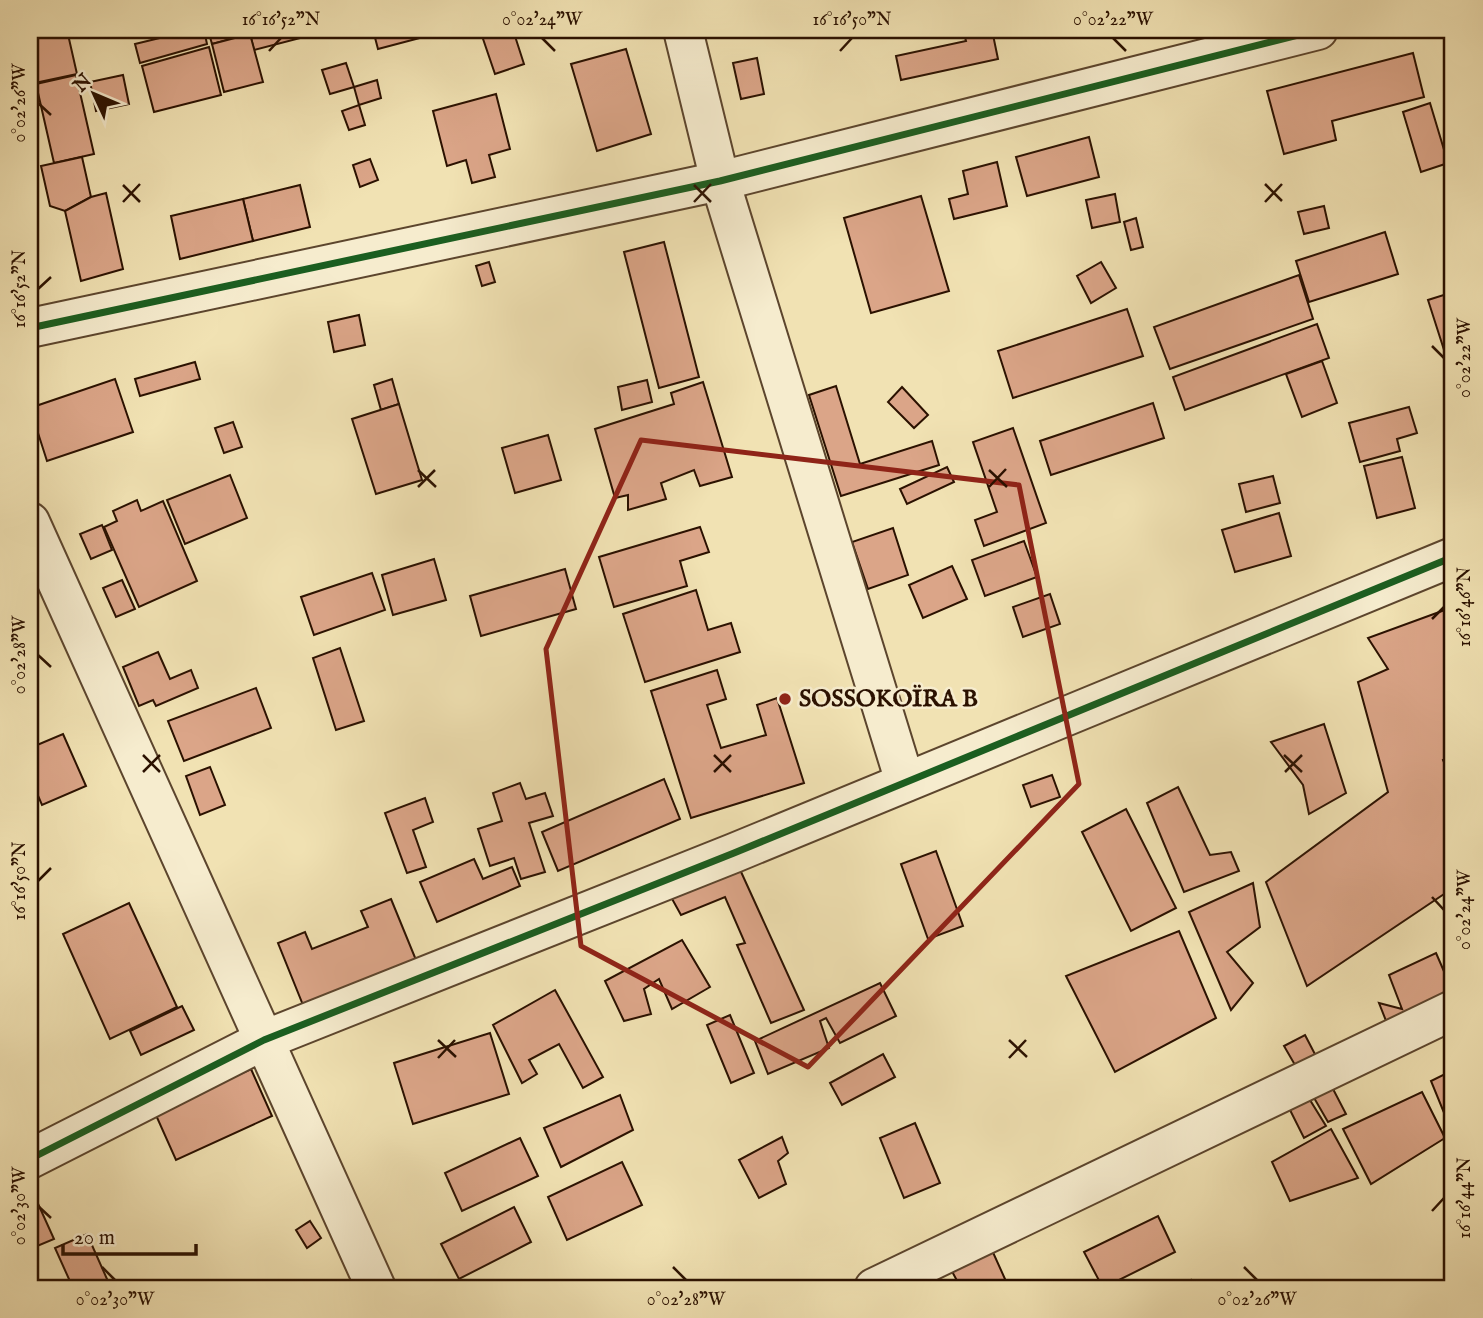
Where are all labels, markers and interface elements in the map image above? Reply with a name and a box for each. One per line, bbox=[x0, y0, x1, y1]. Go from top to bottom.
text: 16°16'52"N bbox=[242, 9, 321, 32]
text: 0°02'24"W bbox=[502, 9, 583, 32]
text: 16°16'50"N bbox=[812, 9, 892, 32]
text: 0°02'22"W bbox=[1073, 9, 1154, 32]
north arrow bbox=[60, 60, 130, 130]
text: 0°02'26"W bbox=[9, 63, 32, 142]
text: N bbox=[68, 69, 98, 99]
text: 16°16'52"N bbox=[9, 249, 32, 328]
text: 0°02'22"W bbox=[1454, 317, 1477, 398]
text: 16°16'46"N bbox=[1454, 566, 1477, 647]
text: 0°02'28"W bbox=[9, 615, 32, 694]
place label: SOSSOKOÏRA B bbox=[799, 684, 978, 715]
marker: SOSSOKOÏRA B bbox=[777, 691, 793, 707]
text: 16°16'50"N bbox=[9, 841, 32, 921]
text: 0°02'24"W bbox=[1454, 869, 1477, 950]
text: 16°16'44"N bbox=[1454, 1157, 1477, 1239]
text: 0°02'30"W bbox=[9, 1166, 32, 1245]
scale bar bbox=[63, 1213, 196, 1257]
text: 20 m bbox=[74, 1225, 115, 1252]
text: 0°02'30"W bbox=[76, 1289, 155, 1312]
text: 0°02'28"W bbox=[647, 1289, 726, 1312]
text: 0°02'26"W bbox=[1218, 1289, 1297, 1312]

